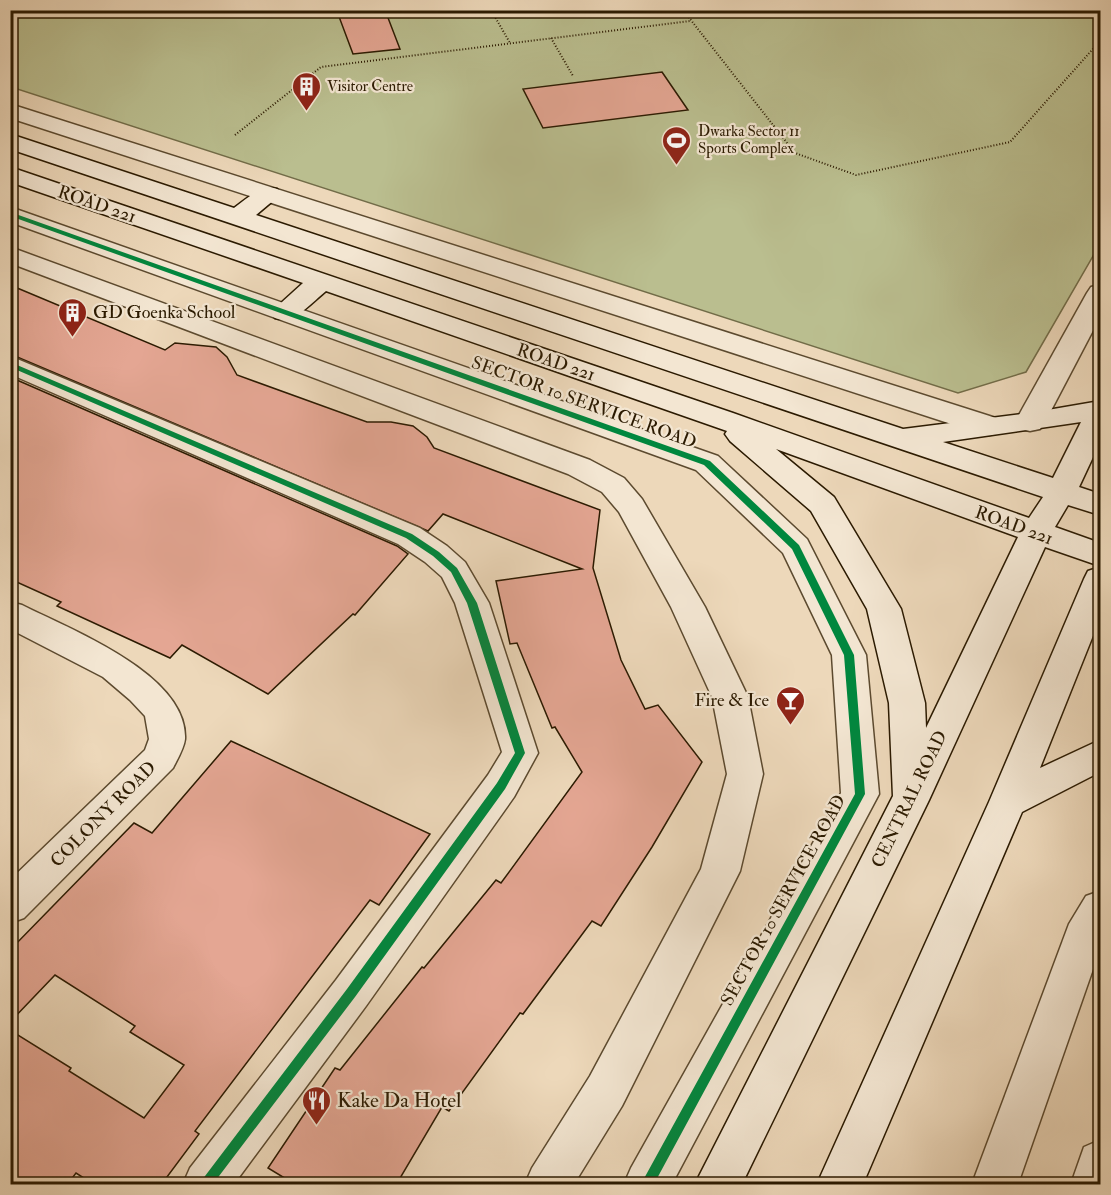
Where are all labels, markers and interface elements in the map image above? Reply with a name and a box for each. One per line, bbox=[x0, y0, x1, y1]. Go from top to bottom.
building icon: Visitor Centre bbox=[290, 70, 322, 112]
place label: Visitor Centre bbox=[327, 77, 413, 96]
place label: Dwarka Sector 11 Sports Complex bbox=[698, 122, 800, 159]
sports icon: Dwarka Sector 11 Sports Complex bbox=[661, 124, 693, 166]
street label: ROAD 221 bbox=[55, 180, 139, 229]
building icon: GD Goenka School bbox=[56, 296, 88, 338]
place label: GD Goenka School bbox=[93, 301, 236, 324]
street label: ROAD 221 bbox=[514, 338, 598, 387]
street label: SECTOR 10 SERVICE ROAD bbox=[468, 351, 699, 454]
street label: ROAD 221 bbox=[972, 501, 1056, 550]
bar icon: Fire & Ice bbox=[774, 684, 806, 726]
place label: Fire & Ice bbox=[694, 689, 769, 712]
street label: CENTRAL ROAD bbox=[866, 727, 953, 872]
street label: COLONY ROAD bbox=[45, 756, 161, 872]
street label: SECTOR 10 SERVICE ROAD bbox=[716, 791, 851, 1010]
restaurant icon: Kake Da Hotel bbox=[300, 1084, 332, 1126]
place label: Kake Da Hotel bbox=[337, 1087, 462, 1114]

